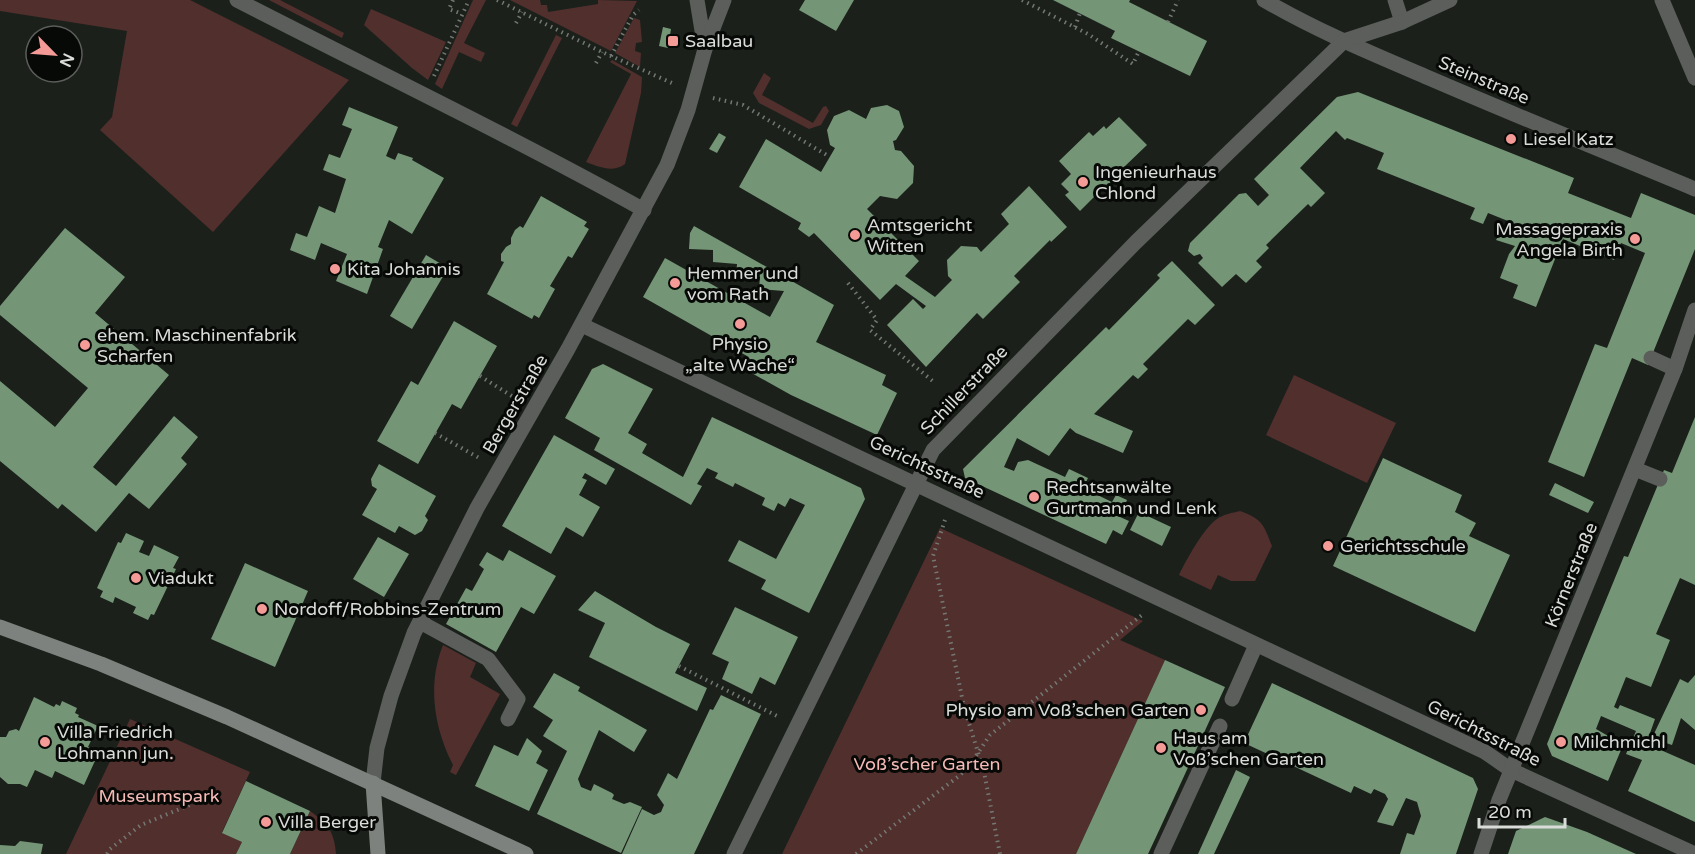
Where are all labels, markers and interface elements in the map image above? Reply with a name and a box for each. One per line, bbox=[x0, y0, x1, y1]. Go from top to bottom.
north arrow bbox=[24, 24, 84, 84]
place label: Saalbau bbox=[685, 30, 753, 52]
marker: Saalbau bbox=[666, 34, 680, 48]
text: N bbox=[55, 50, 78, 70]
street label: Steinstraße bbox=[1435, 51, 1533, 109]
place label: Liesel Katz bbox=[1523, 128, 1614, 150]
marker: Liesel Katz bbox=[1504, 132, 1518, 146]
place label: Ingenieurhaus Chlond bbox=[1095, 161, 1217, 204]
marker: Ingenieurhaus Chlond bbox=[1076, 175, 1090, 189]
place label: Amtsgericht Witten bbox=[867, 214, 972, 257]
place label: Massagepraxis Angela Birth bbox=[1495, 218, 1623, 261]
marker: Amtsgericht Witten bbox=[848, 228, 862, 242]
marker: Massagepraxis Angela Birth bbox=[1628, 232, 1642, 246]
place label: Kita Johannis bbox=[347, 258, 461, 280]
marker: Kita Johannis bbox=[328, 262, 342, 276]
place label: Hemmer und vom Rath bbox=[687, 262, 799, 305]
marker: Hemmer und vom Rath bbox=[668, 276, 682, 290]
marker: Physio „alte Wache“ bbox=[733, 317, 747, 331]
place label: ehem. Maschinenfabrik Scharfen bbox=[97, 324, 297, 367]
place label: Physio „alte Wache“ bbox=[685, 333, 795, 376]
marker: ehem. Maschinenfabrik Scharfen bbox=[78, 338, 92, 352]
street label: Schillerstraße bbox=[916, 341, 1012, 439]
street label: Bergerstraße bbox=[478, 350, 552, 458]
street label: Gerichtsstraße bbox=[866, 431, 988, 503]
place label: Rechtsanwälte Gurtmann und Lenk bbox=[1046, 476, 1217, 519]
marker: Rechtsanwälte Gurtmann und Lenk bbox=[1027, 490, 1041, 504]
street label: Körnerstraße bbox=[1540, 519, 1602, 631]
place label: Gerichtsschule bbox=[1340, 535, 1466, 557]
marker: Gerichtsschule bbox=[1321, 539, 1335, 553]
place label: Viadukt bbox=[148, 567, 214, 589]
marker: Viadukt bbox=[129, 571, 143, 585]
place label: Nordoff/Robbins-Zentrum bbox=[274, 598, 501, 620]
marker: Nordoff/Robbins-Zentrum bbox=[255, 602, 269, 616]
street label: Gerichtsstraße bbox=[1423, 695, 1545, 771]
place label: Physio am Voß’schen Garten bbox=[946, 699, 1189, 721]
marker: Physio am Voß’schen Garten bbox=[1194, 703, 1208, 717]
place label: Villa Friedrich Lohmann jun. bbox=[57, 721, 174, 764]
place label: Haus am Voß’schen Garten bbox=[1173, 727, 1324, 770]
place label: Milchmichl bbox=[1573, 731, 1666, 753]
marker: Villa Friedrich Lohmann jun. bbox=[38, 735, 52, 749]
marker: Milchmichl bbox=[1554, 735, 1568, 749]
marker: Haus am Voß’schen Garten bbox=[1154, 741, 1168, 755]
park label: Voß’scher Garten bbox=[854, 753, 1000, 775]
park label: Museumspark bbox=[98, 785, 220, 807]
scale bar bbox=[1479, 791, 1564, 829]
text: 20 m bbox=[1488, 801, 1532, 823]
place label: Villa Berger bbox=[278, 811, 376, 833]
marker: Villa Berger bbox=[259, 815, 273, 829]

